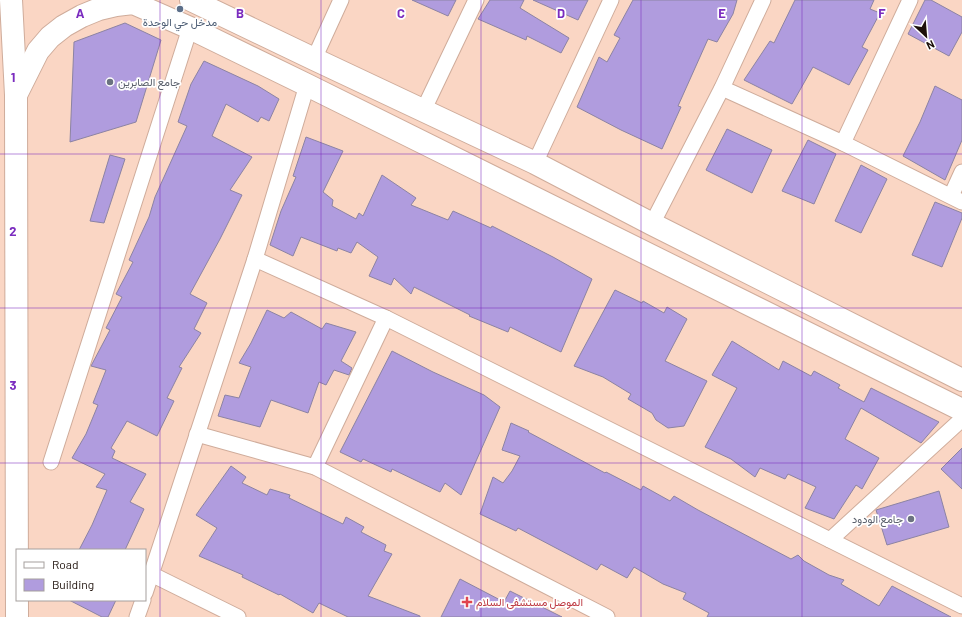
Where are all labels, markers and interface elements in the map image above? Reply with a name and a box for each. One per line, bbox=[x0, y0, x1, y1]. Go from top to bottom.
marker: مدخل حي الوحدة bbox=[175, 4, 185, 14]
text: A bbox=[76, 5, 85, 21]
text: B bbox=[236, 5, 244, 21]
text: C bbox=[397, 5, 405, 21]
text: D bbox=[557, 5, 565, 21]
text: E bbox=[718, 5, 726, 21]
text: F bbox=[878, 5, 886, 21]
place label: مدخل حي الوحدة bbox=[143, 15, 217, 32]
north arrow bbox=[906, 16, 946, 56]
text: N bbox=[924, 38, 937, 53]
text: 1 bbox=[11, 69, 15, 85]
place label: جامع الصابرين bbox=[118, 75, 180, 90]
marker: جامع الصابرين bbox=[105, 77, 115, 87]
text: 2 bbox=[9, 223, 17, 239]
text: 3 bbox=[9, 377, 17, 393]
place label: جامع الودود bbox=[852, 512, 903, 527]
marker: جامع الودود bbox=[906, 514, 916, 524]
legend bbox=[16, 549, 146, 601]
text: Road bbox=[52, 557, 79, 571]
text: Building bbox=[52, 577, 94, 591]
place label: الموصل مستشفى السلام bbox=[476, 595, 583, 610]
marker: الموصل مستشفى السلام bbox=[461, 596, 473, 608]

